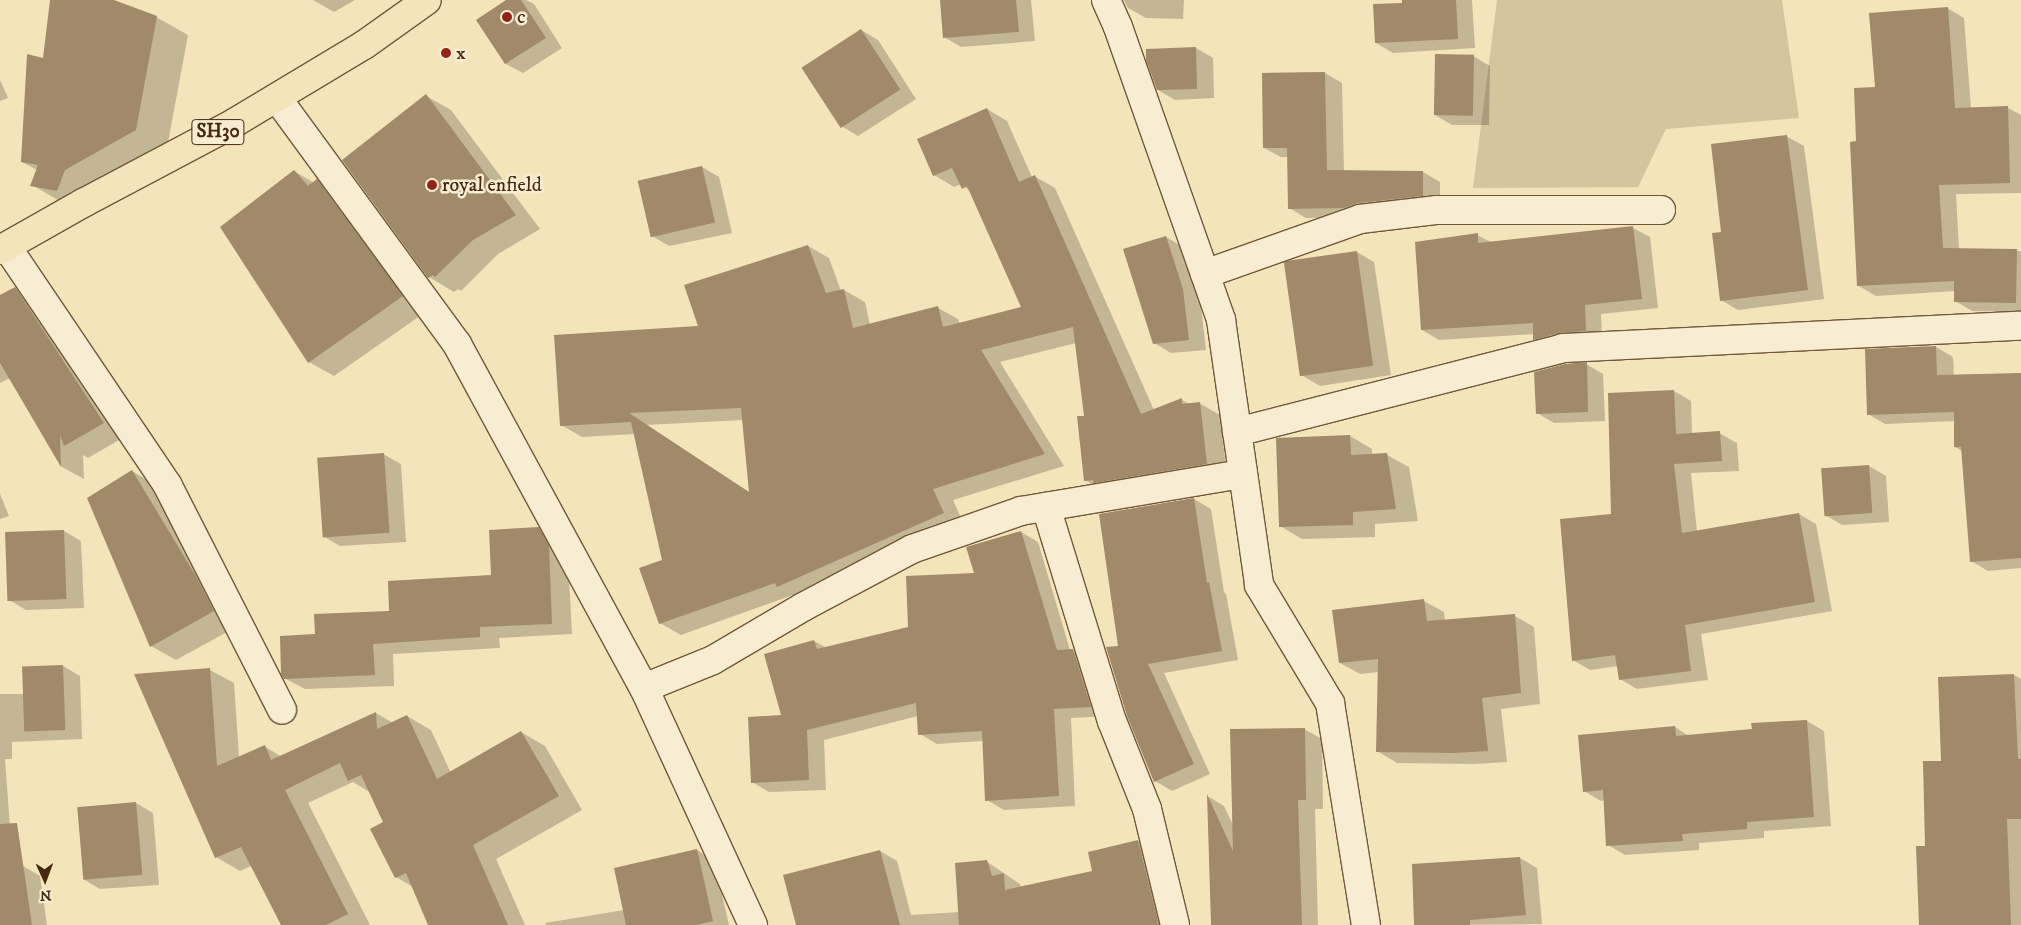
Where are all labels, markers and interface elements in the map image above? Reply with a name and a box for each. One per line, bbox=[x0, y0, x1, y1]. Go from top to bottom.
place label: c bbox=[517, 5, 526, 29]
marker: c bbox=[501, 11, 513, 23]
place label: x bbox=[456, 41, 466, 65]
marker: x bbox=[440, 47, 452, 59]
road number: SH30 bbox=[190, 115, 246, 148]
place label: royal enfield bbox=[442, 173, 542, 197]
marker: royal enfield bbox=[426, 179, 438, 191]
north arrow bbox=[20, 855, 70, 905]
text: N bbox=[39, 886, 52, 904]

